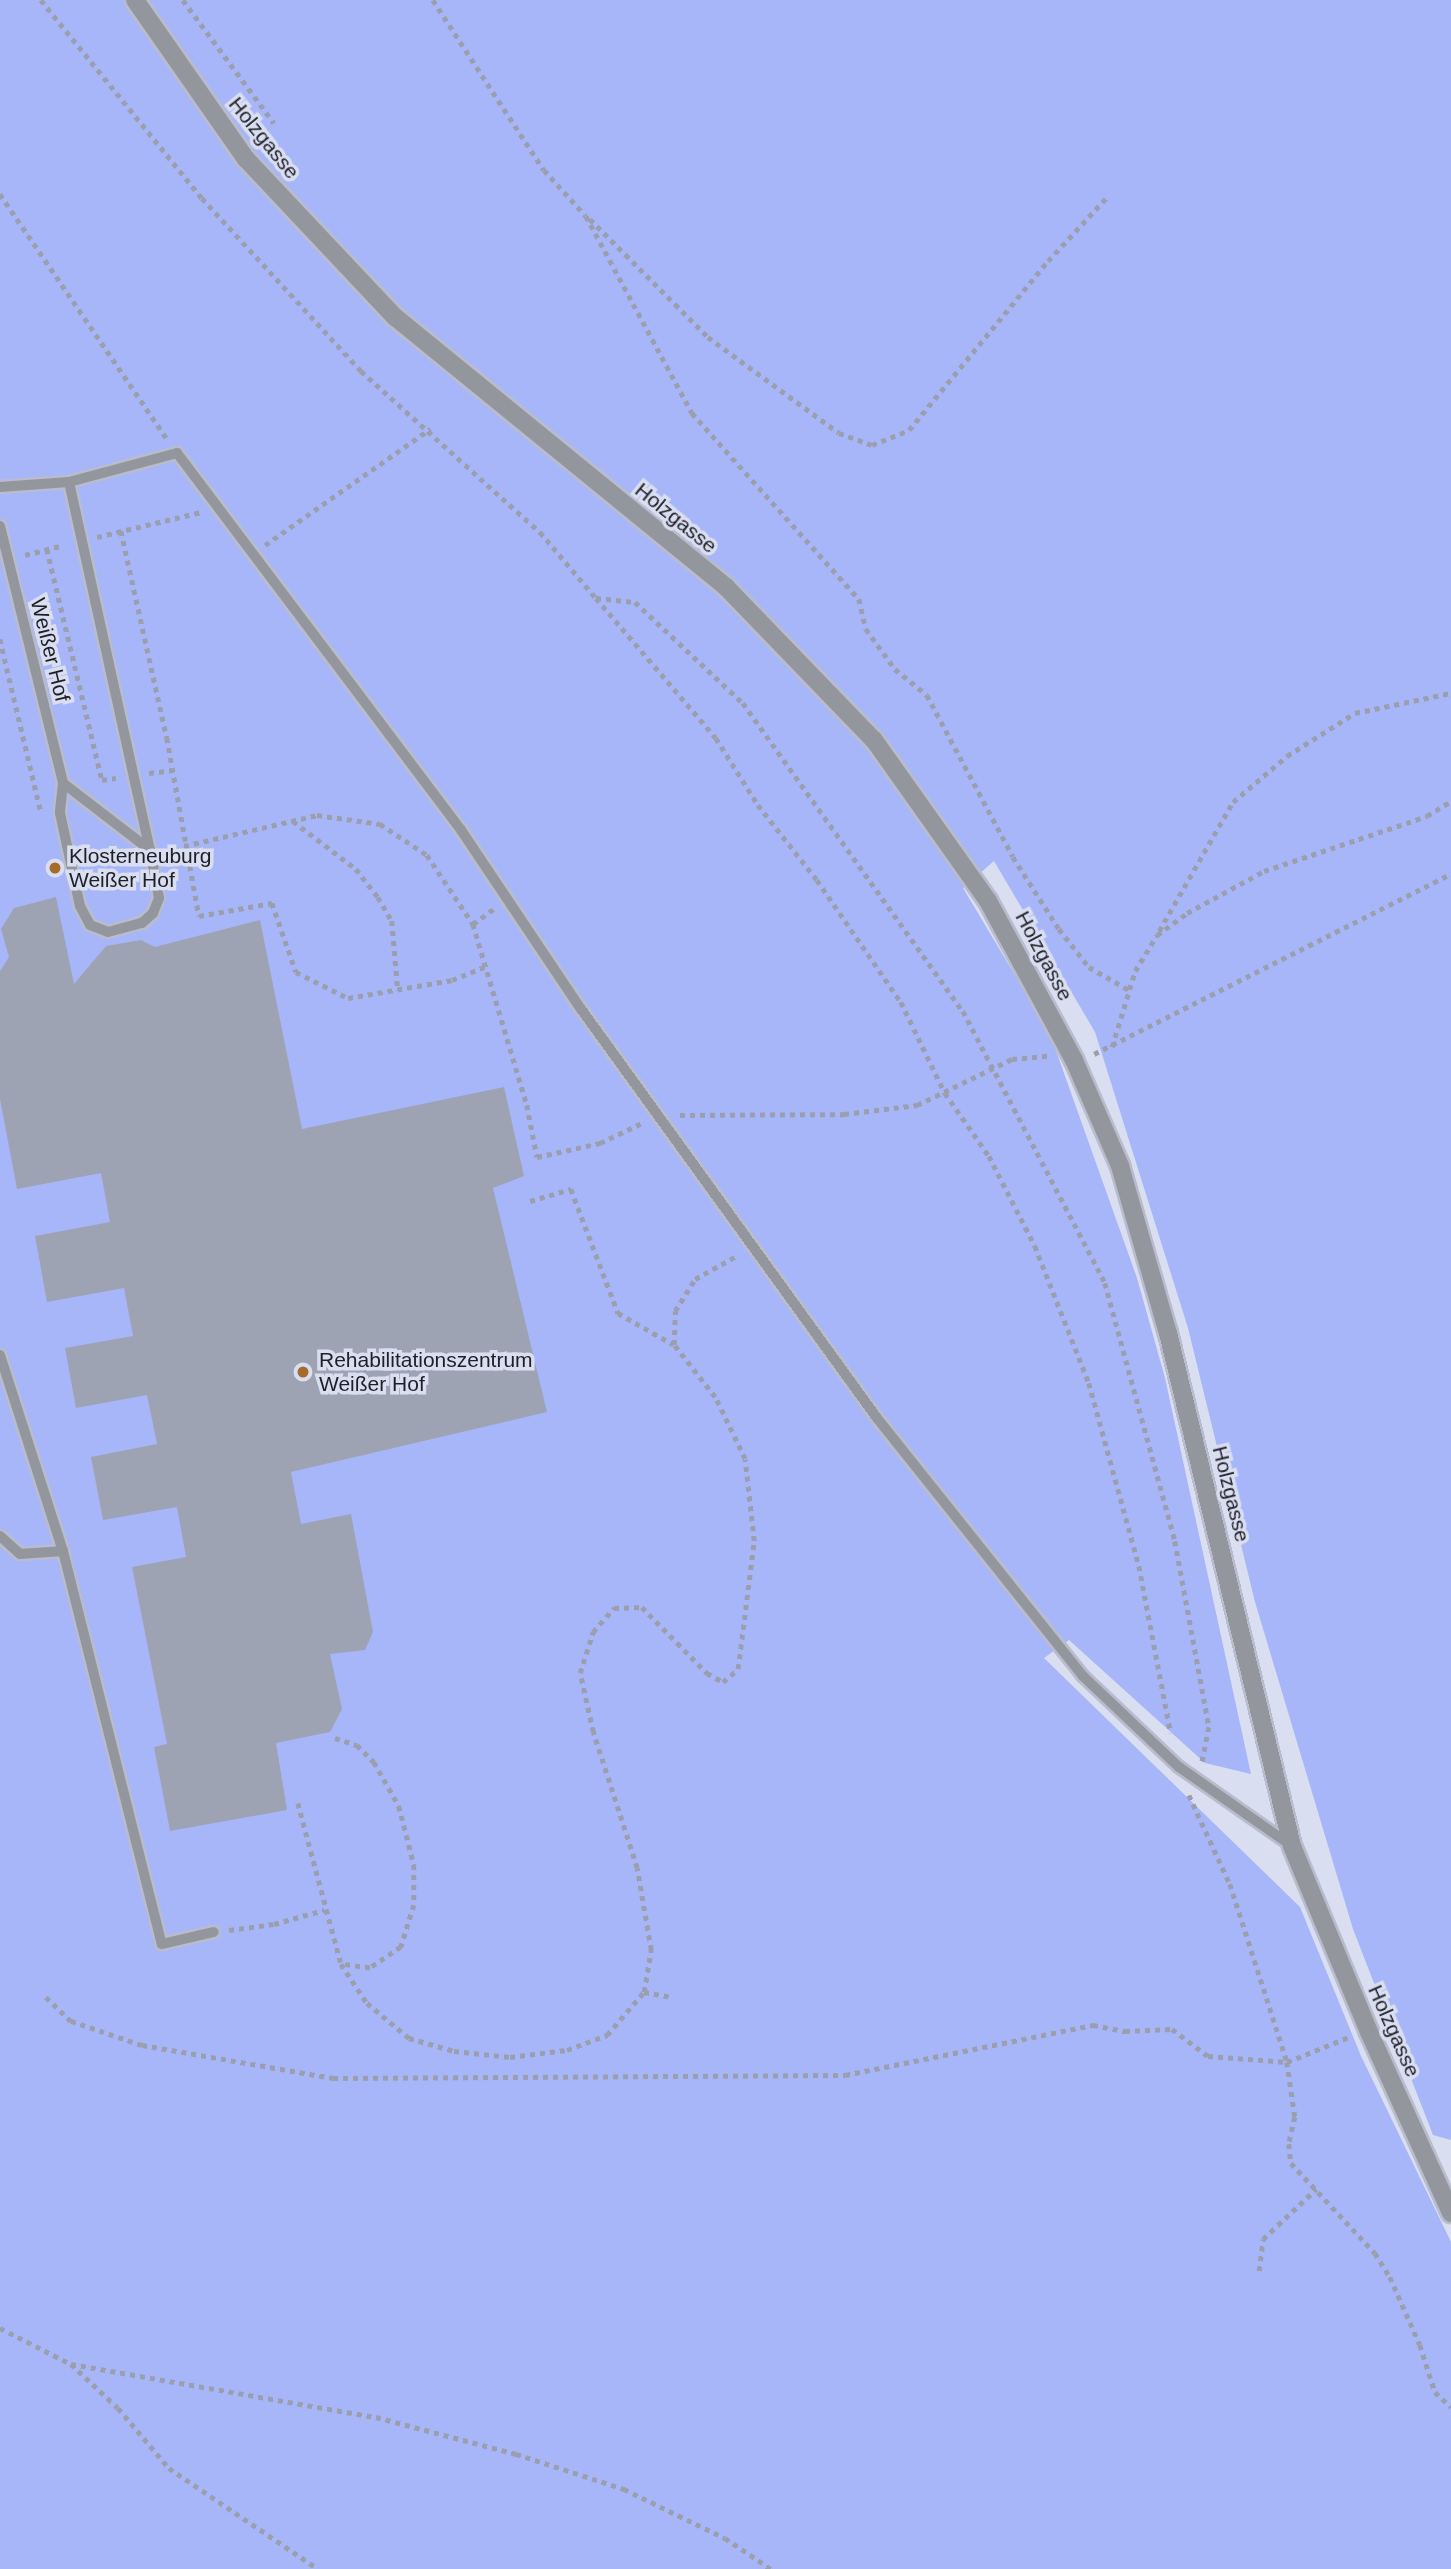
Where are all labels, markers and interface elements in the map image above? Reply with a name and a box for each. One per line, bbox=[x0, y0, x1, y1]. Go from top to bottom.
street label: Holzgasse bbox=[223, 92, 305, 184]
street label: Holzgasse bbox=[630, 477, 722, 559]
street label: Weißer Hof bbox=[25, 596, 75, 704]
place label: Klosterneuburg Weißer Hof bbox=[69, 843, 211, 893]
marker: Klosterneuburg Weißer Hof bbox=[47, 860, 63, 876]
street label: Holzgasse bbox=[1010, 907, 1078, 1005]
place label: Rehabilitationszentrum Weißer Hof bbox=[319, 1347, 533, 1397]
marker: Rehabilitationszentrum Weißer Hof bbox=[293, 1362, 313, 1382]
street label: Holzgasse bbox=[1207, 1443, 1255, 1545]
street label: Holzgasse bbox=[1363, 1981, 1425, 2081]

